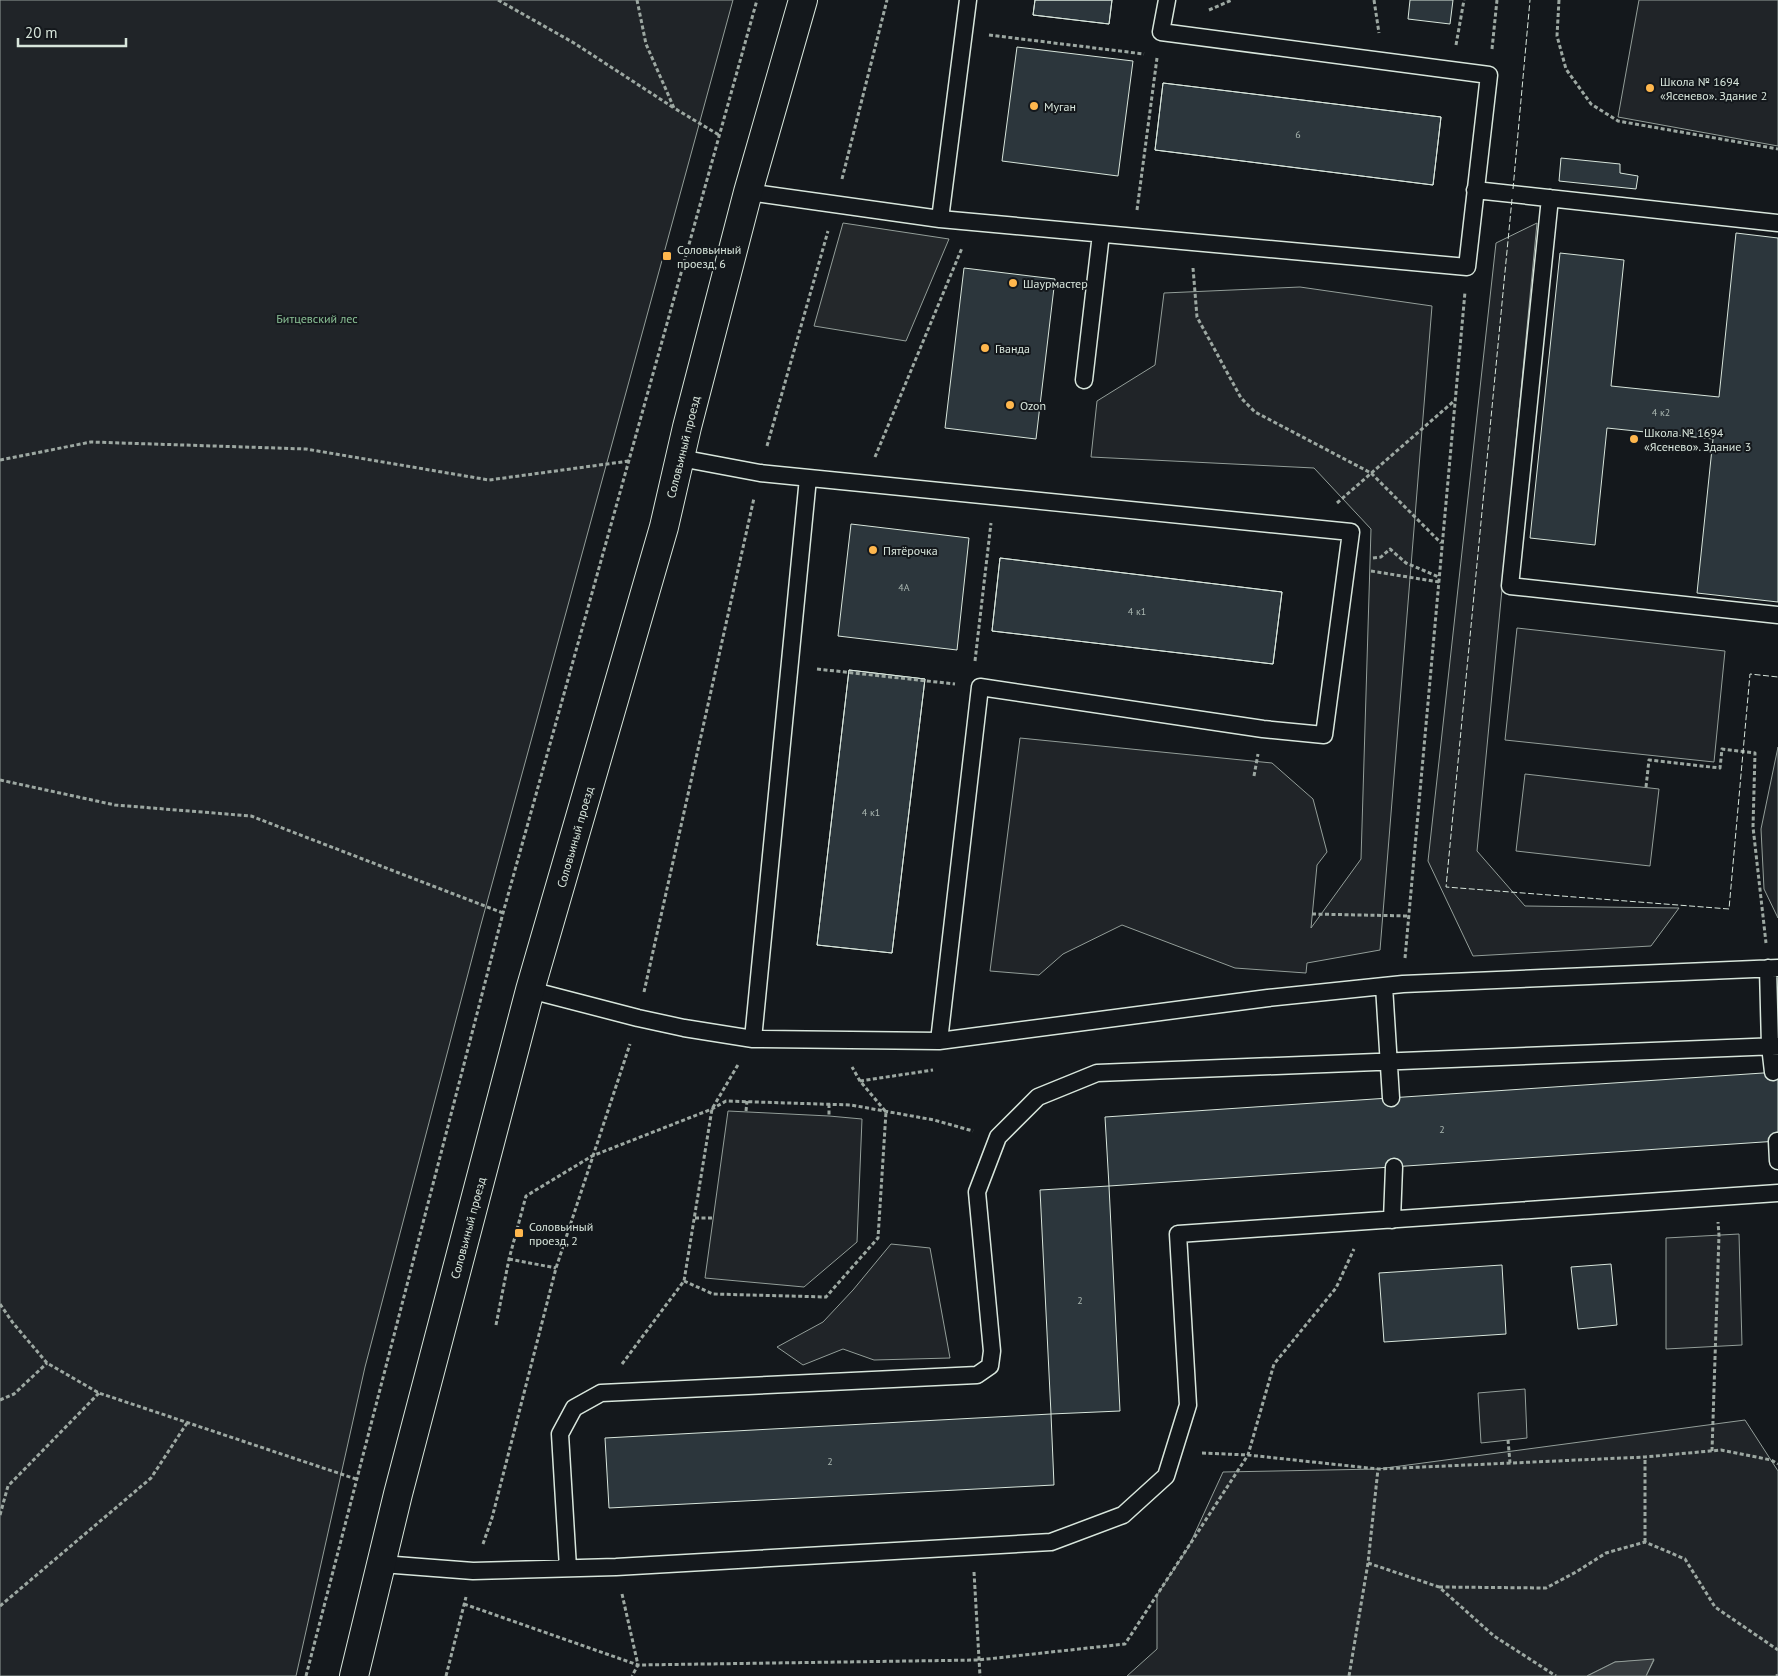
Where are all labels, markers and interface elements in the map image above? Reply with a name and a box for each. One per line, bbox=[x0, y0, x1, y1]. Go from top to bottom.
scale bar bbox=[18, 15, 125, 47]
text: 20 m bbox=[25, 23, 58, 42]
place label: Школа № 1694 «Ясенево». Здание 2 bbox=[1660, 74, 1767, 103]
marker: Школа № 1694 «Ясенево». Здание 2 bbox=[1644, 82, 1656, 94]
place label: Муган bbox=[1044, 99, 1076, 114]
marker: Муган bbox=[1028, 100, 1040, 112]
house number: 6 bbox=[1295, 128, 1301, 141]
place label: Соловьиный проезд, 6 bbox=[677, 242, 741, 271]
marker: Соловьиный проезд, 6 bbox=[661, 250, 673, 262]
place label: Шаурмастер bbox=[1023, 276, 1088, 291]
marker: Шаурмастер bbox=[1007, 277, 1019, 289]
park label: Битцевский лес bbox=[276, 311, 358, 326]
place label: Гванда bbox=[995, 341, 1030, 356]
marker: Гванда bbox=[979, 342, 991, 354]
street label: Соловьиный проезд bbox=[663, 394, 703, 500]
place label: Ozon bbox=[1020, 398, 1046, 413]
marker: Ozon bbox=[1004, 399, 1016, 411]
house number: 4 к2 bbox=[1652, 406, 1670, 419]
place label: Школа № 1694 «Ясенево». Здание 3 bbox=[1644, 425, 1751, 454]
marker: Школа № 1694 «Ясенево». Здание 3 bbox=[1628, 433, 1640, 445]
place label: Пятёрочка bbox=[883, 543, 938, 558]
marker: Пятёрочка bbox=[867, 544, 879, 556]
house number: 4А bbox=[898, 581, 910, 594]
house number: 4 к1 bbox=[1128, 605, 1146, 618]
street label: Соловьиный проезд bbox=[553, 784, 597, 889]
house number: 4 к1 bbox=[862, 806, 880, 819]
house number: 2 bbox=[1439, 1123, 1445, 1136]
street label: Соловьиный проезд bbox=[447, 1175, 489, 1281]
place label: Соловьиный проезд, 2 bbox=[529, 1219, 593, 1248]
marker: Соловьиный проезд, 2 bbox=[513, 1227, 525, 1239]
house number: 2 bbox=[1077, 1294, 1083, 1307]
house number: 2 bbox=[827, 1455, 833, 1468]

